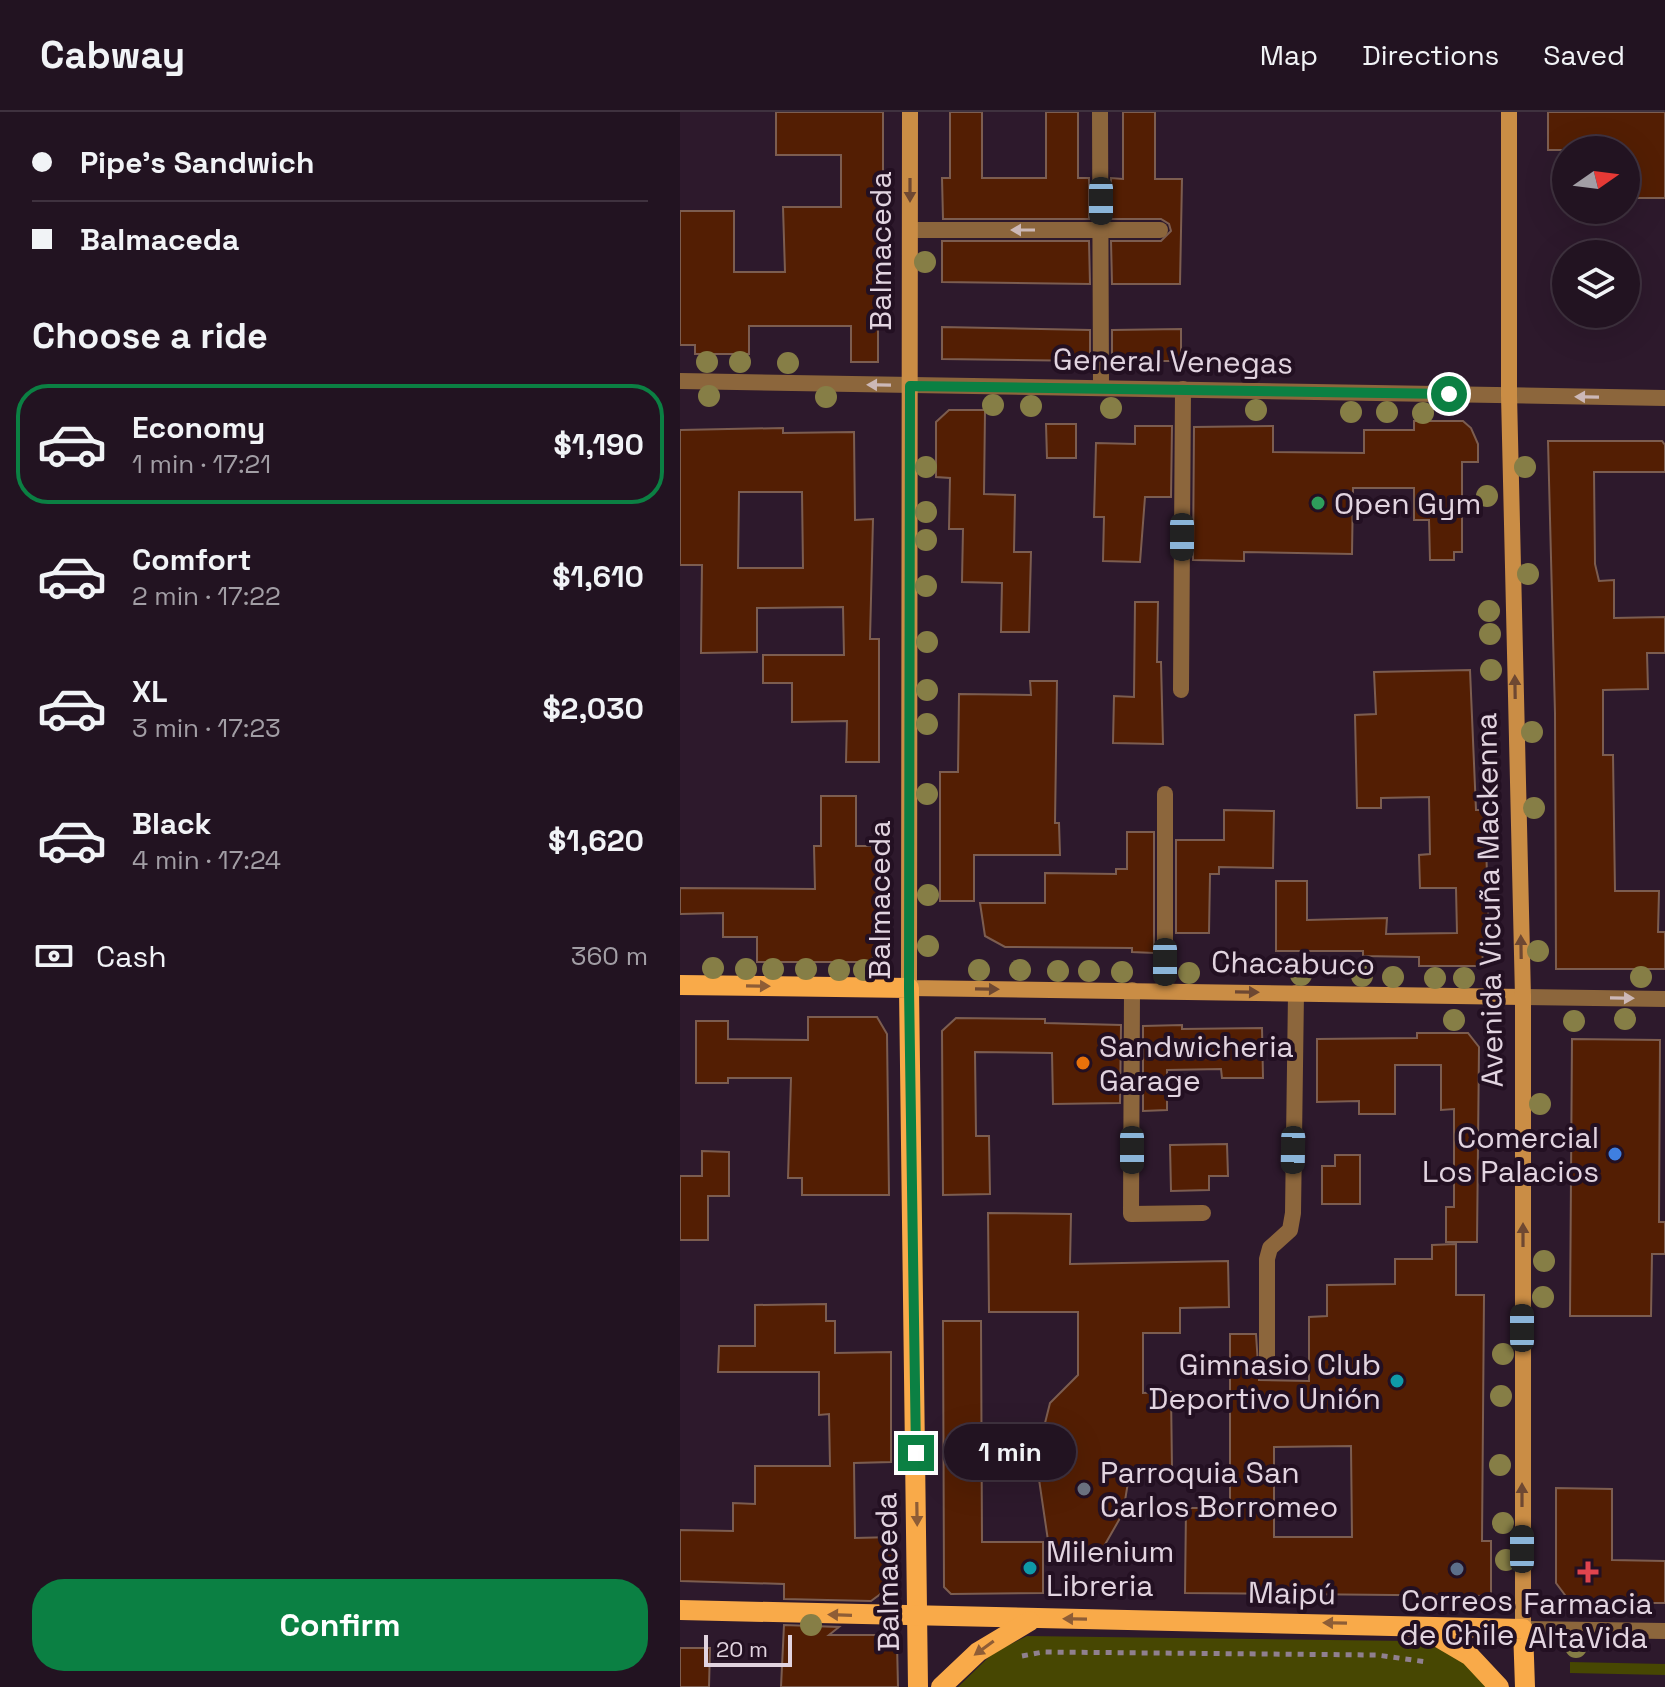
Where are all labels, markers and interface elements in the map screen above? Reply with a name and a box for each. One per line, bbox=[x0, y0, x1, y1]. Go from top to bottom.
text: Cabway bbox=[40, 31, 185, 79]
text: Map bbox=[1260, 37, 1318, 73]
text: Directions bbox=[1362, 37, 1499, 73]
text: Saved bbox=[1543, 37, 1625, 73]
north arrow bbox=[1552, 136, 1640, 224]
map controls bbox=[1552, 136, 1640, 328]
text: Pipe's Sandwich bbox=[80, 143, 314, 182]
street label: Balmaceda bbox=[861, 171, 900, 331]
car bbox=[1089, 177, 1113, 225]
one-way arrow bbox=[904, 178, 916, 203]
text: Balmaceda bbox=[80, 220, 239, 259]
one-way arrow bbox=[1010, 224, 1035, 236]
button: layers bbox=[1552, 240, 1640, 328]
text: Choose a ride bbox=[32, 313, 268, 359]
street label: General Venegas bbox=[1053, 339, 1293, 383]
route start bbox=[1431, 376, 1467, 412]
one-way arrow bbox=[866, 379, 891, 391]
one-way arrow bbox=[1574, 390, 1599, 403]
icon: car bbox=[36, 408, 108, 480]
text: Economy bbox=[132, 408, 265, 447]
text: $1,190 bbox=[553, 425, 644, 464]
text: 1 min · 17:21 bbox=[132, 447, 271, 481]
place label: Open Gym bbox=[1334, 484, 1481, 523]
marker: Open Gym bbox=[1309, 494, 1327, 512]
car bbox=[1170, 513, 1194, 561]
icon: car bbox=[36, 540, 108, 612]
text: Comfort bbox=[132, 540, 251, 579]
text: $1,610 bbox=[552, 557, 644, 596]
text: 2 min · 17:22 bbox=[132, 579, 281, 613]
icon: car bbox=[36, 672, 108, 744]
text: XL bbox=[132, 672, 168, 711]
one-way arrow bbox=[1509, 674, 1522, 699]
text: $2,030 bbox=[542, 689, 644, 728]
text: 3 min · 17:23 bbox=[132, 711, 281, 745]
street label: Avenida Vicuña Mackenna bbox=[1466, 712, 1512, 1088]
icon: car bbox=[36, 804, 108, 876]
text: Black bbox=[132, 804, 211, 843]
street label: Balmaceda bbox=[860, 820, 899, 980]
text: $1,620 bbox=[548, 821, 644, 860]
text: 4 min · 17:24 bbox=[132, 843, 281, 877]
icon: cash bbox=[32, 934, 76, 978]
one-way arrow bbox=[1515, 934, 1528, 959]
text: Cash bbox=[96, 937, 167, 976]
car bbox=[1153, 938, 1177, 986]
text: 360 m bbox=[571, 939, 648, 973]
street label: Chacabuco bbox=[1211, 942, 1375, 984]
one-way arrow bbox=[746, 979, 771, 992]
one-way arrow bbox=[975, 983, 1000, 995]
one-way arrow bbox=[1235, 986, 1260, 998]
one-way arrow bbox=[1610, 992, 1635, 1005]
place label: Sandwicheria Garage bbox=[1099, 1027, 1294, 1100]
marker: Sandwicheria Garage bbox=[1074, 1054, 1092, 1072]
place label: Comercial Los Palacios bbox=[1422, 1118, 1599, 1191]
car bbox=[1120, 1126, 1144, 1174]
car bbox=[1281, 1126, 1305, 1174]
marker: Comercial Los Palacios bbox=[1606, 1145, 1624, 1163]
one-way arrow bbox=[1517, 1222, 1529, 1247]
car bbox=[1510, 1304, 1534, 1352]
place label: Gimnasio Club Deportivo Unión bbox=[1149, 1345, 1381, 1418]
marker: Gimnasio Club Deportivo Unión bbox=[1388, 1372, 1406, 1390]
callout: 1 min bbox=[944, 1425, 1076, 1481]
route end bbox=[898, 1435, 934, 1471]
text: 1 min bbox=[978, 1435, 1042, 1469]
place label: Parroquia San Carlos Borromeo bbox=[1100, 1453, 1338, 1526]
marker: Parroquia San Carlos Borromeo bbox=[1075, 1480, 1093, 1498]
one-way arrow bbox=[1516, 1482, 1528, 1507]
street label: Balmaceda bbox=[866, 1492, 908, 1652]
one-way arrow bbox=[911, 1502, 923, 1527]
car bbox=[1510, 1525, 1534, 1573]
place label: Milenium Libreria bbox=[1046, 1532, 1174, 1605]
marker: Milenium Libreria bbox=[1021, 1559, 1039, 1577]
marker: Correos de Chile bbox=[1448, 1560, 1466, 1578]
marker: Farmacia AltaVida bbox=[1579, 1563, 1597, 1581]
street label: Maipú bbox=[1248, 1573, 1336, 1613]
button: Confirm bbox=[32, 1579, 648, 1671]
place label: Correos de Chile bbox=[1400, 1581, 1514, 1654]
place label: Farmacia AltaVida bbox=[1523, 1584, 1653, 1657]
one-way arrow bbox=[827, 1608, 852, 1621]
one-way arrow bbox=[1062, 1613, 1087, 1625]
one-way arrow bbox=[1322, 1617, 1347, 1630]
scale bar bbox=[704, 1631, 792, 1667]
text: 20 m bbox=[716, 1635, 768, 1663]
one-way arrow bbox=[974, 1640, 995, 1655]

